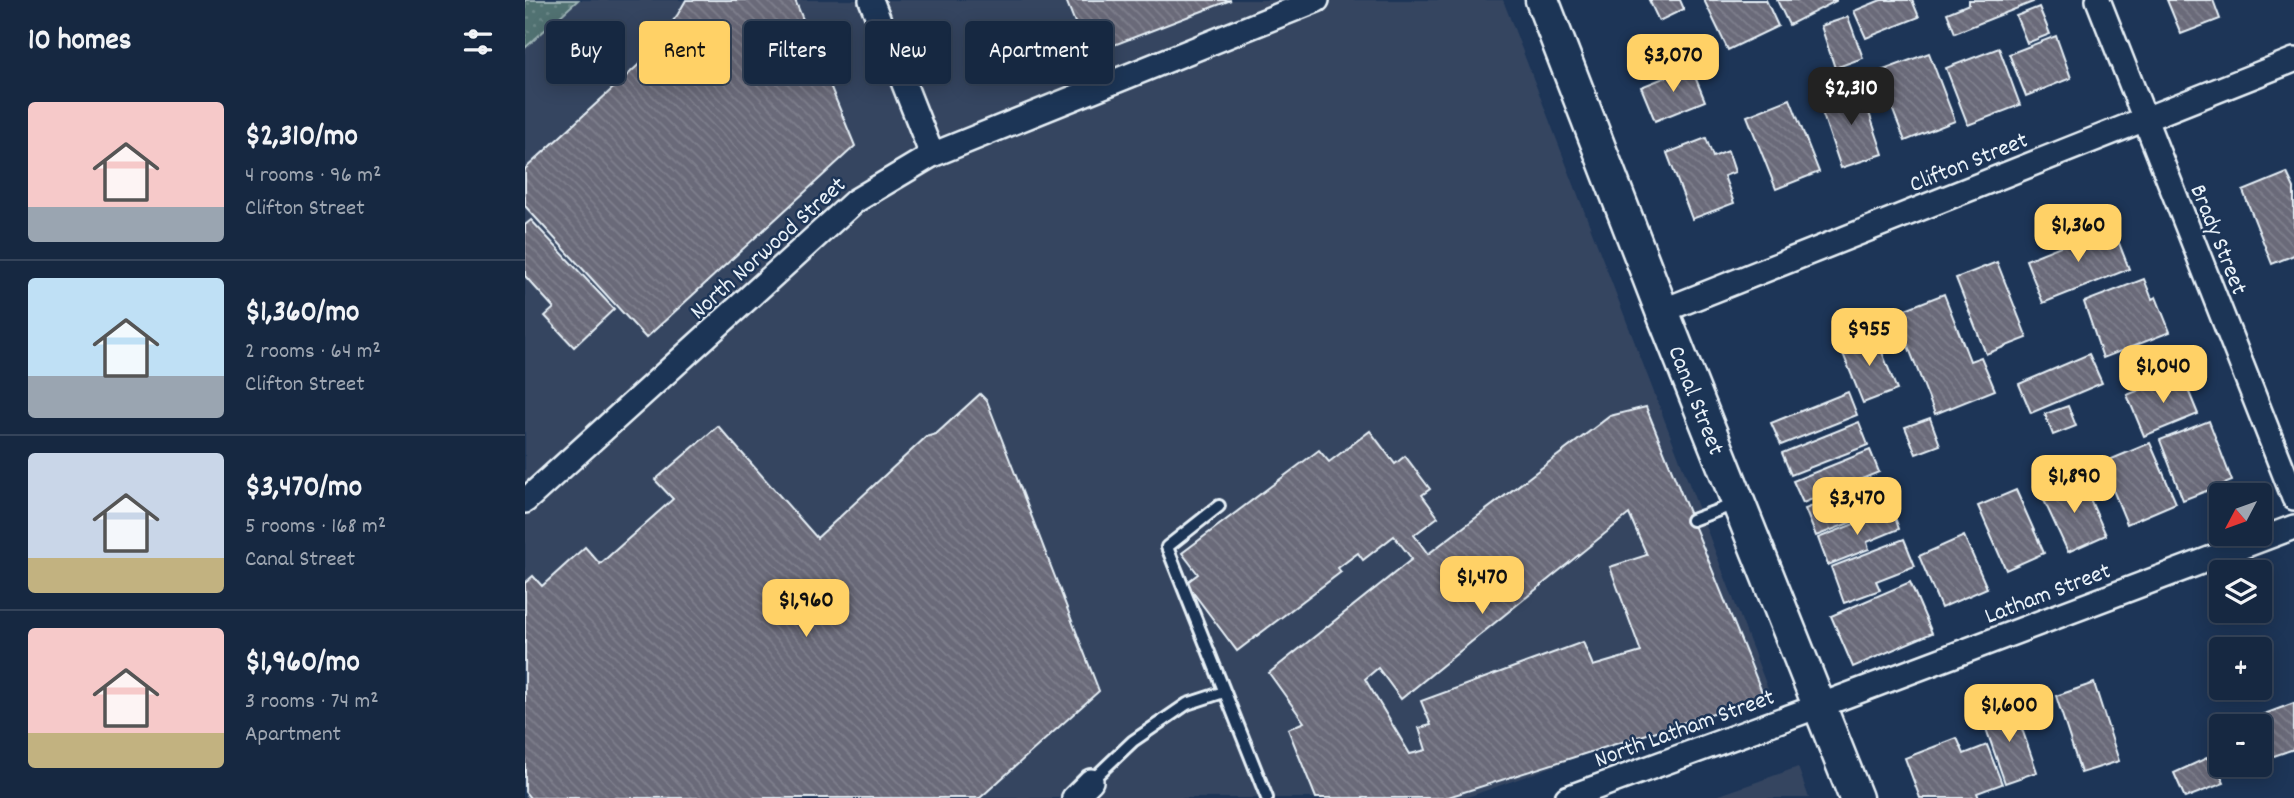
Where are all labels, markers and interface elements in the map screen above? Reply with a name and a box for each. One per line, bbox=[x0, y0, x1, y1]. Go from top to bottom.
text: 10 homes bbox=[28, 21, 131, 64]
chip: Buy bbox=[546, 21, 625, 84]
chip: Rent bbox=[639, 21, 730, 84]
chip: Filters bbox=[744, 21, 851, 84]
chip: New bbox=[865, 21, 951, 84]
chip: Apartment bbox=[965, 21, 1113, 84]
icon: filters bbox=[459, 23, 497, 61]
pin: $3,070 bbox=[1616, 34, 1730, 94]
text: $3,070 bbox=[1643, 40, 1703, 73]
pin: $2,310 bbox=[1794, 68, 1908, 127]
text: $2,310 bbox=[1824, 73, 1878, 106]
text: $2,310/mo bbox=[245, 117, 358, 160]
street label: Clifton Street bbox=[1905, 125, 2033, 203]
icon: home bbox=[84, 130, 168, 214]
text: 4 rooms · 96 m² bbox=[245, 160, 381, 193]
street label: North Norwood Street bbox=[683, 170, 855, 329]
street label: Brady Street bbox=[2180, 180, 2255, 301]
text: Clifton Street bbox=[245, 193, 365, 226]
pin: $1,360 bbox=[2021, 204, 2135, 264]
text: $1,360 bbox=[2050, 210, 2106, 243]
text: $1,360/mo bbox=[245, 293, 359, 336]
icon: home bbox=[84, 306, 168, 390]
pin: $955 bbox=[1828, 308, 1910, 368]
text: $955 bbox=[1847, 314, 1891, 347]
text: 2 rooms · 64 m² bbox=[245, 336, 381, 369]
street label: Canal Street bbox=[1658, 341, 1732, 461]
pin: $1,040 bbox=[2106, 346, 2220, 405]
text: $1,040 bbox=[2135, 351, 2191, 384]
text: Clifton Street bbox=[245, 369, 365, 402]
pin: $1,890 bbox=[2017, 456, 2131, 515]
text: $1,890 bbox=[2047, 461, 2101, 494]
text: $3,470/mo bbox=[245, 468, 362, 511]
pin: $3,470 bbox=[1800, 477, 1914, 537]
icon: home bbox=[84, 481, 168, 565]
text: $3,470 bbox=[1828, 483, 1886, 516]
north arrow bbox=[2209, 483, 2271, 546]
map controls bbox=[2209, 483, 2272, 777]
text: 5 rooms · 168 m² bbox=[245, 511, 386, 544]
text: Canal Street bbox=[245, 544, 355, 577]
street label: Latham Street bbox=[1980, 555, 2116, 634]
pin: $1,470 bbox=[1425, 556, 1539, 616]
button: layers bbox=[2209, 560, 2272, 623]
text: $1,470 bbox=[1456, 562, 1508, 595]
pin: $1,960 bbox=[749, 580, 863, 639]
text: $1,960 bbox=[778, 585, 834, 618]
button: + bbox=[2209, 637, 2272, 700]
text: $1,960/mo bbox=[245, 643, 360, 686]
icon: home bbox=[84, 656, 168, 740]
street label: North Latham Street bbox=[1590, 681, 1780, 778]
pin: $1,600 bbox=[1952, 684, 2066, 744]
text: 3 rooms · 74 m² bbox=[245, 686, 379, 719]
text: $1,600 bbox=[1980, 690, 2038, 723]
button: − bbox=[2209, 714, 2272, 777]
text: Apartment bbox=[245, 719, 341, 752]

